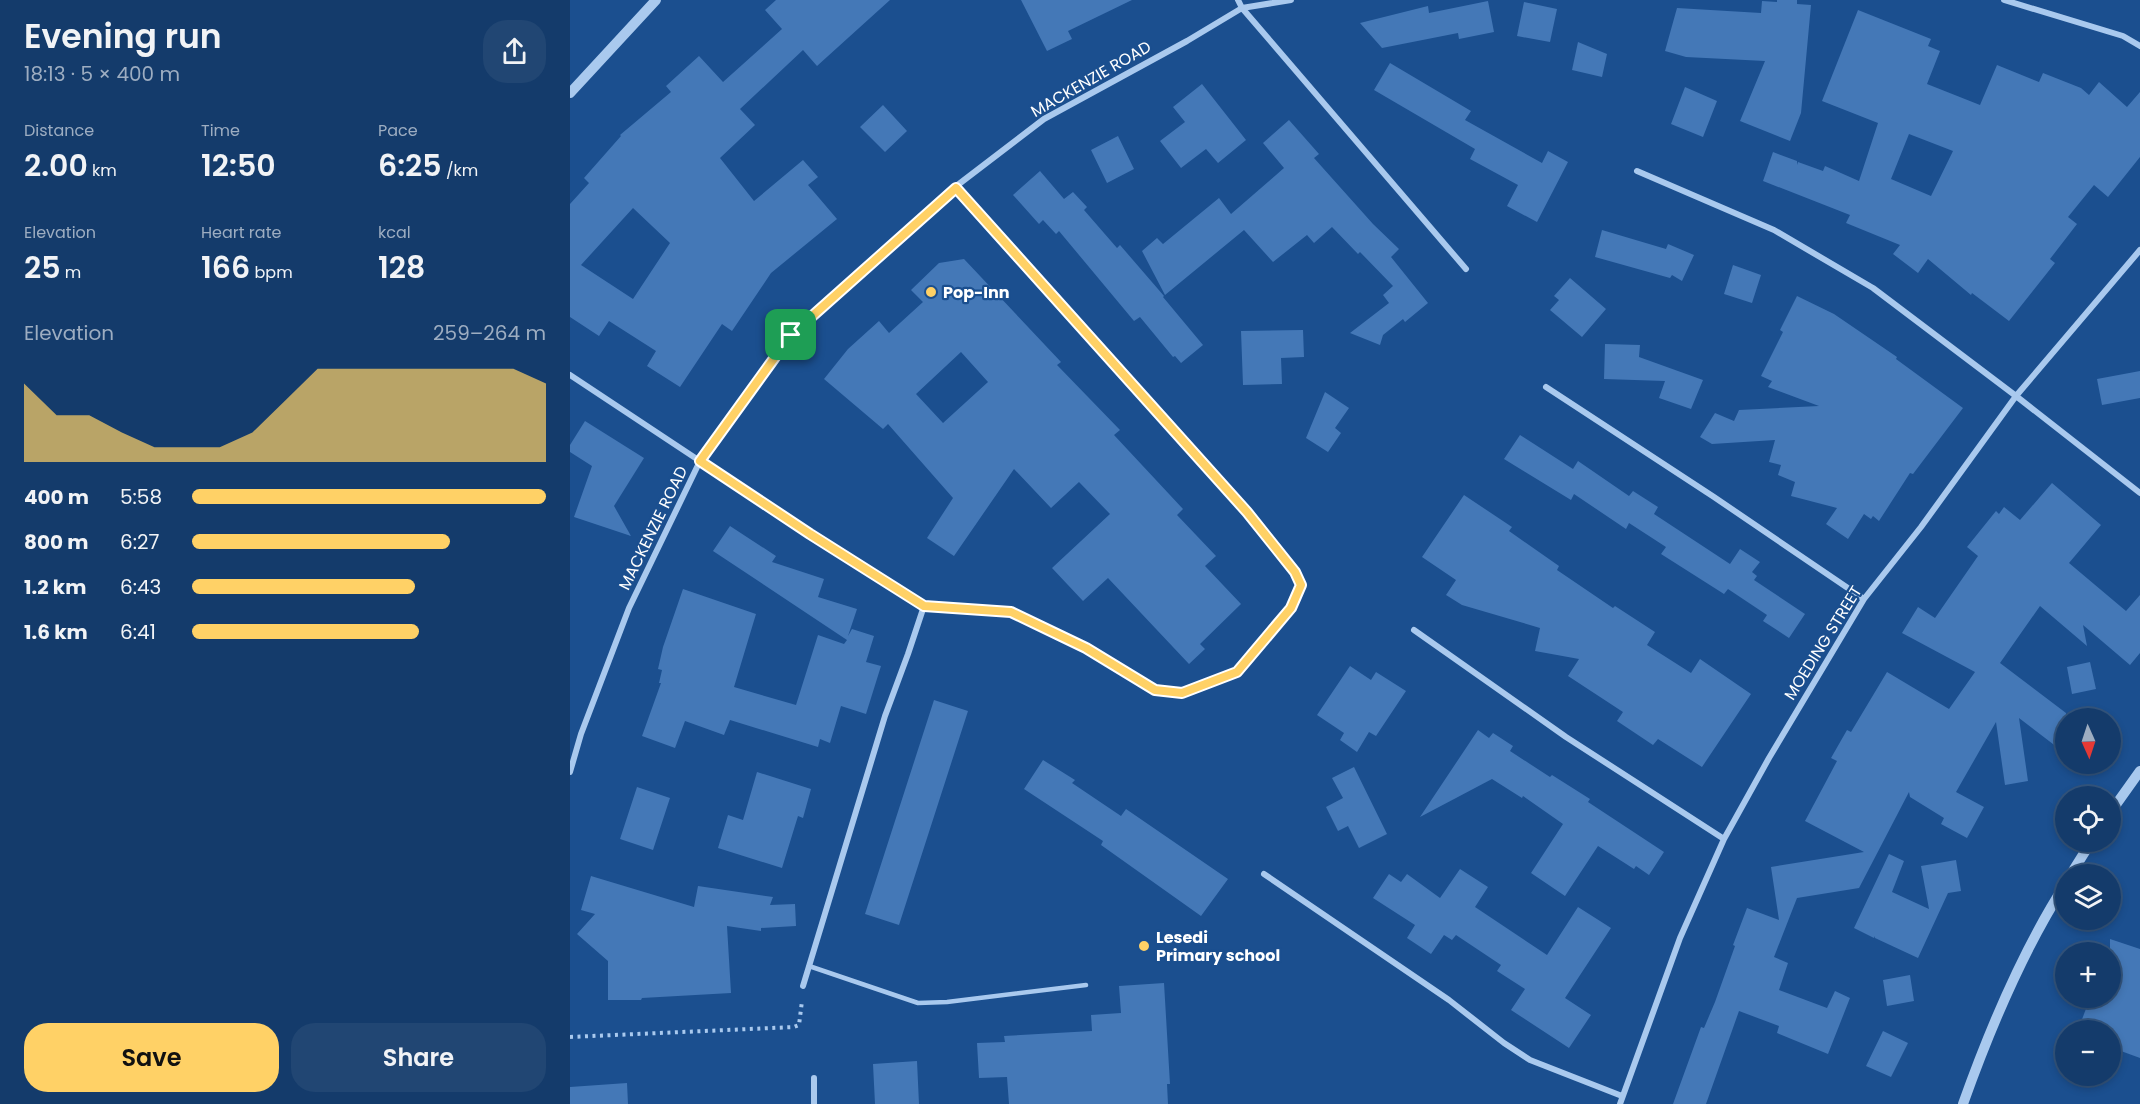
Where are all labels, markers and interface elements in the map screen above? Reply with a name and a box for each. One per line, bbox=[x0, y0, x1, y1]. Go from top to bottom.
text: Evening run bbox=[24, 13, 222, 60]
button: share bbox=[483, 20, 546, 83]
street label: MACKENZIE ROAD bbox=[1027, 35, 1155, 123]
text: 18:13 · 5 × 400 m bbox=[24, 60, 180, 88]
text: Distance bbox=[24, 119, 94, 142]
text: Time bbox=[201, 119, 240, 142]
text: Pace bbox=[378, 119, 418, 142]
text: 2.00 bbox=[24, 144, 88, 187]
text: 12:50 bbox=[201, 144, 276, 187]
text: 6:25 bbox=[378, 144, 442, 187]
text: km bbox=[88, 159, 117, 182]
text: /km bbox=[442, 159, 478, 182]
text: Elevation bbox=[24, 221, 96, 244]
text: Heart rate bbox=[201, 221, 281, 244]
text: kcal bbox=[378, 221, 411, 244]
text: 25 bbox=[24, 246, 61, 289]
text: 166 bbox=[201, 246, 250, 289]
text: 128 bbox=[378, 246, 425, 289]
text: m bbox=[61, 261, 81, 284]
text: bpm bbox=[250, 261, 293, 284]
place label: Pop-Inn bbox=[943, 281, 1010, 304]
marker: Pop-Inn bbox=[924, 285, 938, 299]
pin bbox=[765, 309, 816, 360]
icon: arrive bbox=[774, 318, 807, 351]
text: Elevation bbox=[24, 319, 114, 347]
text: 259–264 m bbox=[433, 319, 546, 347]
street label: MACKENZIE ROAD bbox=[613, 462, 693, 594]
text: 400 m bbox=[24, 483, 89, 511]
text: 5:58 bbox=[120, 483, 162, 511]
text: 800 m bbox=[24, 528, 88, 556]
text: 6:27 bbox=[120, 528, 159, 556]
text: 1.2 km bbox=[24, 573, 86, 601]
text: 6:43 bbox=[120, 573, 161, 601]
street label: MOEDING STREET bbox=[1779, 581, 1868, 704]
text: 1.6 km bbox=[24, 618, 88, 646]
text: 6:41 bbox=[120, 618, 156, 646]
north arrow bbox=[2055, 708, 2121, 774]
map controls bbox=[2055, 708, 2121, 1086]
button: locate bbox=[2055, 786, 2121, 852]
button: layers bbox=[2055, 864, 2121, 930]
place label: Lesedi Primary school bbox=[1156, 926, 1280, 967]
marker: Lesedi Primary school bbox=[1137, 939, 1151, 953]
button: + bbox=[2055, 942, 2121, 1008]
button: − bbox=[2055, 1020, 2121, 1086]
button: Save bbox=[24, 1023, 279, 1092]
button: Share bbox=[291, 1023, 546, 1092]

